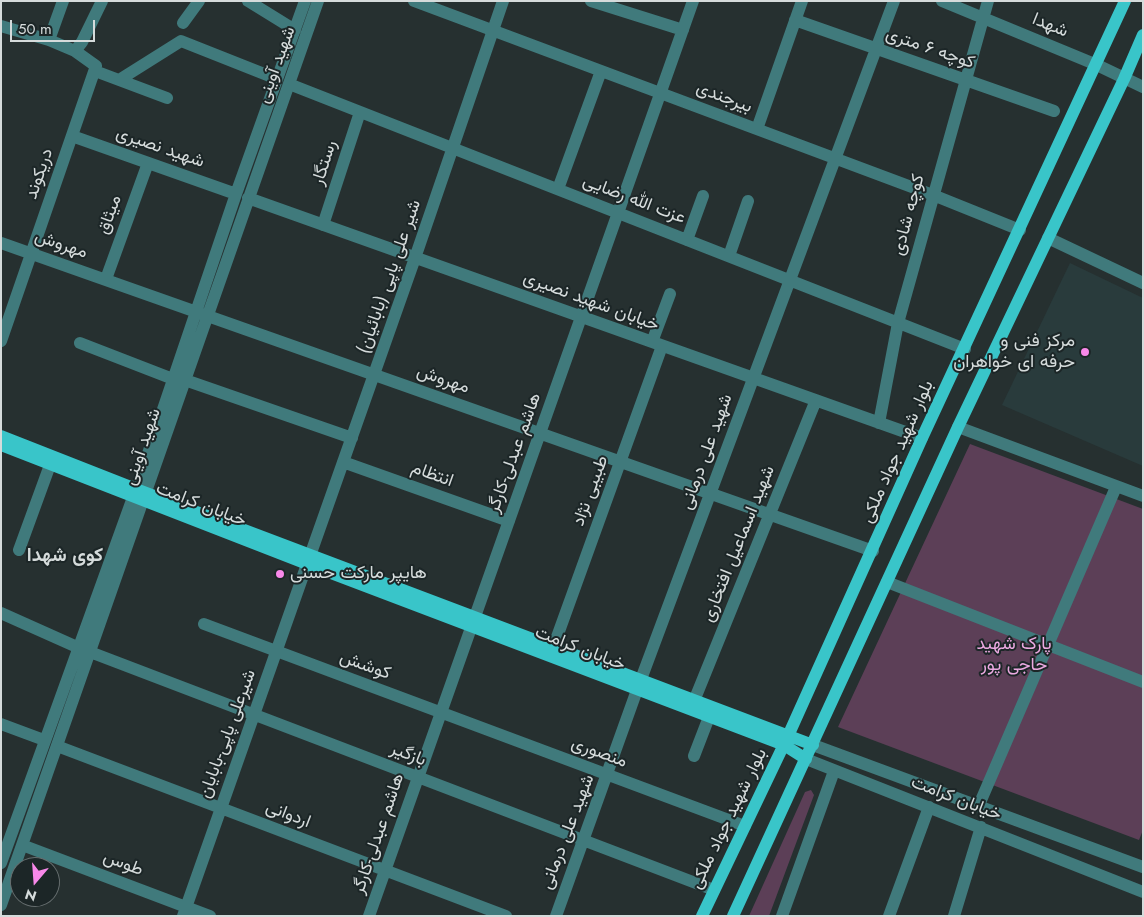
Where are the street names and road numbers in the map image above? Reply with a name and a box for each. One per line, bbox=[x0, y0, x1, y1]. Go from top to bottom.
street label: شهدا bbox=[1029, 9, 1071, 43]
street label: شهید آوینی bbox=[253, 24, 301, 106]
street label: کوچه ۶ متری bbox=[883, 24, 977, 74]
street label: بیرجندی bbox=[693, 77, 755, 119]
street label: شهید نصیری bbox=[113, 123, 207, 173]
street label: رستگار bbox=[308, 138, 342, 188]
street label: دریکوند bbox=[21, 146, 59, 202]
street label: عزت الله رضایی bbox=[580, 170, 688, 230]
street label: کوچه شادی bbox=[888, 172, 930, 258]
street label: میثاق bbox=[93, 192, 127, 238]
street label: شیر علی پاپی (بابائیان) bbox=[354, 197, 426, 357]
street label: مهروش bbox=[32, 226, 90, 264]
street label: خیابان شهید نصیری bbox=[520, 267, 662, 337]
street label: مهروش bbox=[414, 361, 472, 399]
street label: بلوار شهید جواد ملکی bbox=[857, 377, 939, 527]
street label: هاشم عبدلی-کارگر bbox=[483, 390, 547, 516]
street label: شهید علی درمانی bbox=[676, 391, 738, 513]
street label: شهید آوینی bbox=[120, 406, 166, 488]
street label: طبیبی نژاد bbox=[568, 453, 614, 529]
street label: انتظام bbox=[408, 457, 456, 493]
street label: شهید اسماعیل افتخاری bbox=[698, 463, 780, 625]
street label: خیابان کرامت bbox=[153, 478, 249, 532]
street label: خیابان کرامت bbox=[532, 622, 628, 676]
street label: کوشش bbox=[337, 647, 393, 685]
street label: شیرعلی پاپی-بابایان bbox=[195, 667, 261, 801]
street label: منصوری bbox=[568, 733, 630, 773]
street label: بازگیر bbox=[387, 738, 429, 772]
street label: بلوار شهید جواد ملکی bbox=[686, 745, 772, 893]
street label: هاشم عبدلی-کارگر bbox=[348, 771, 410, 897]
street label: شهید علی درمانی bbox=[536, 771, 600, 893]
street label: خیابان کرامت bbox=[908, 772, 1004, 826]
street label: اردوانی bbox=[262, 797, 314, 833]
street label: طوس bbox=[100, 847, 146, 881]

